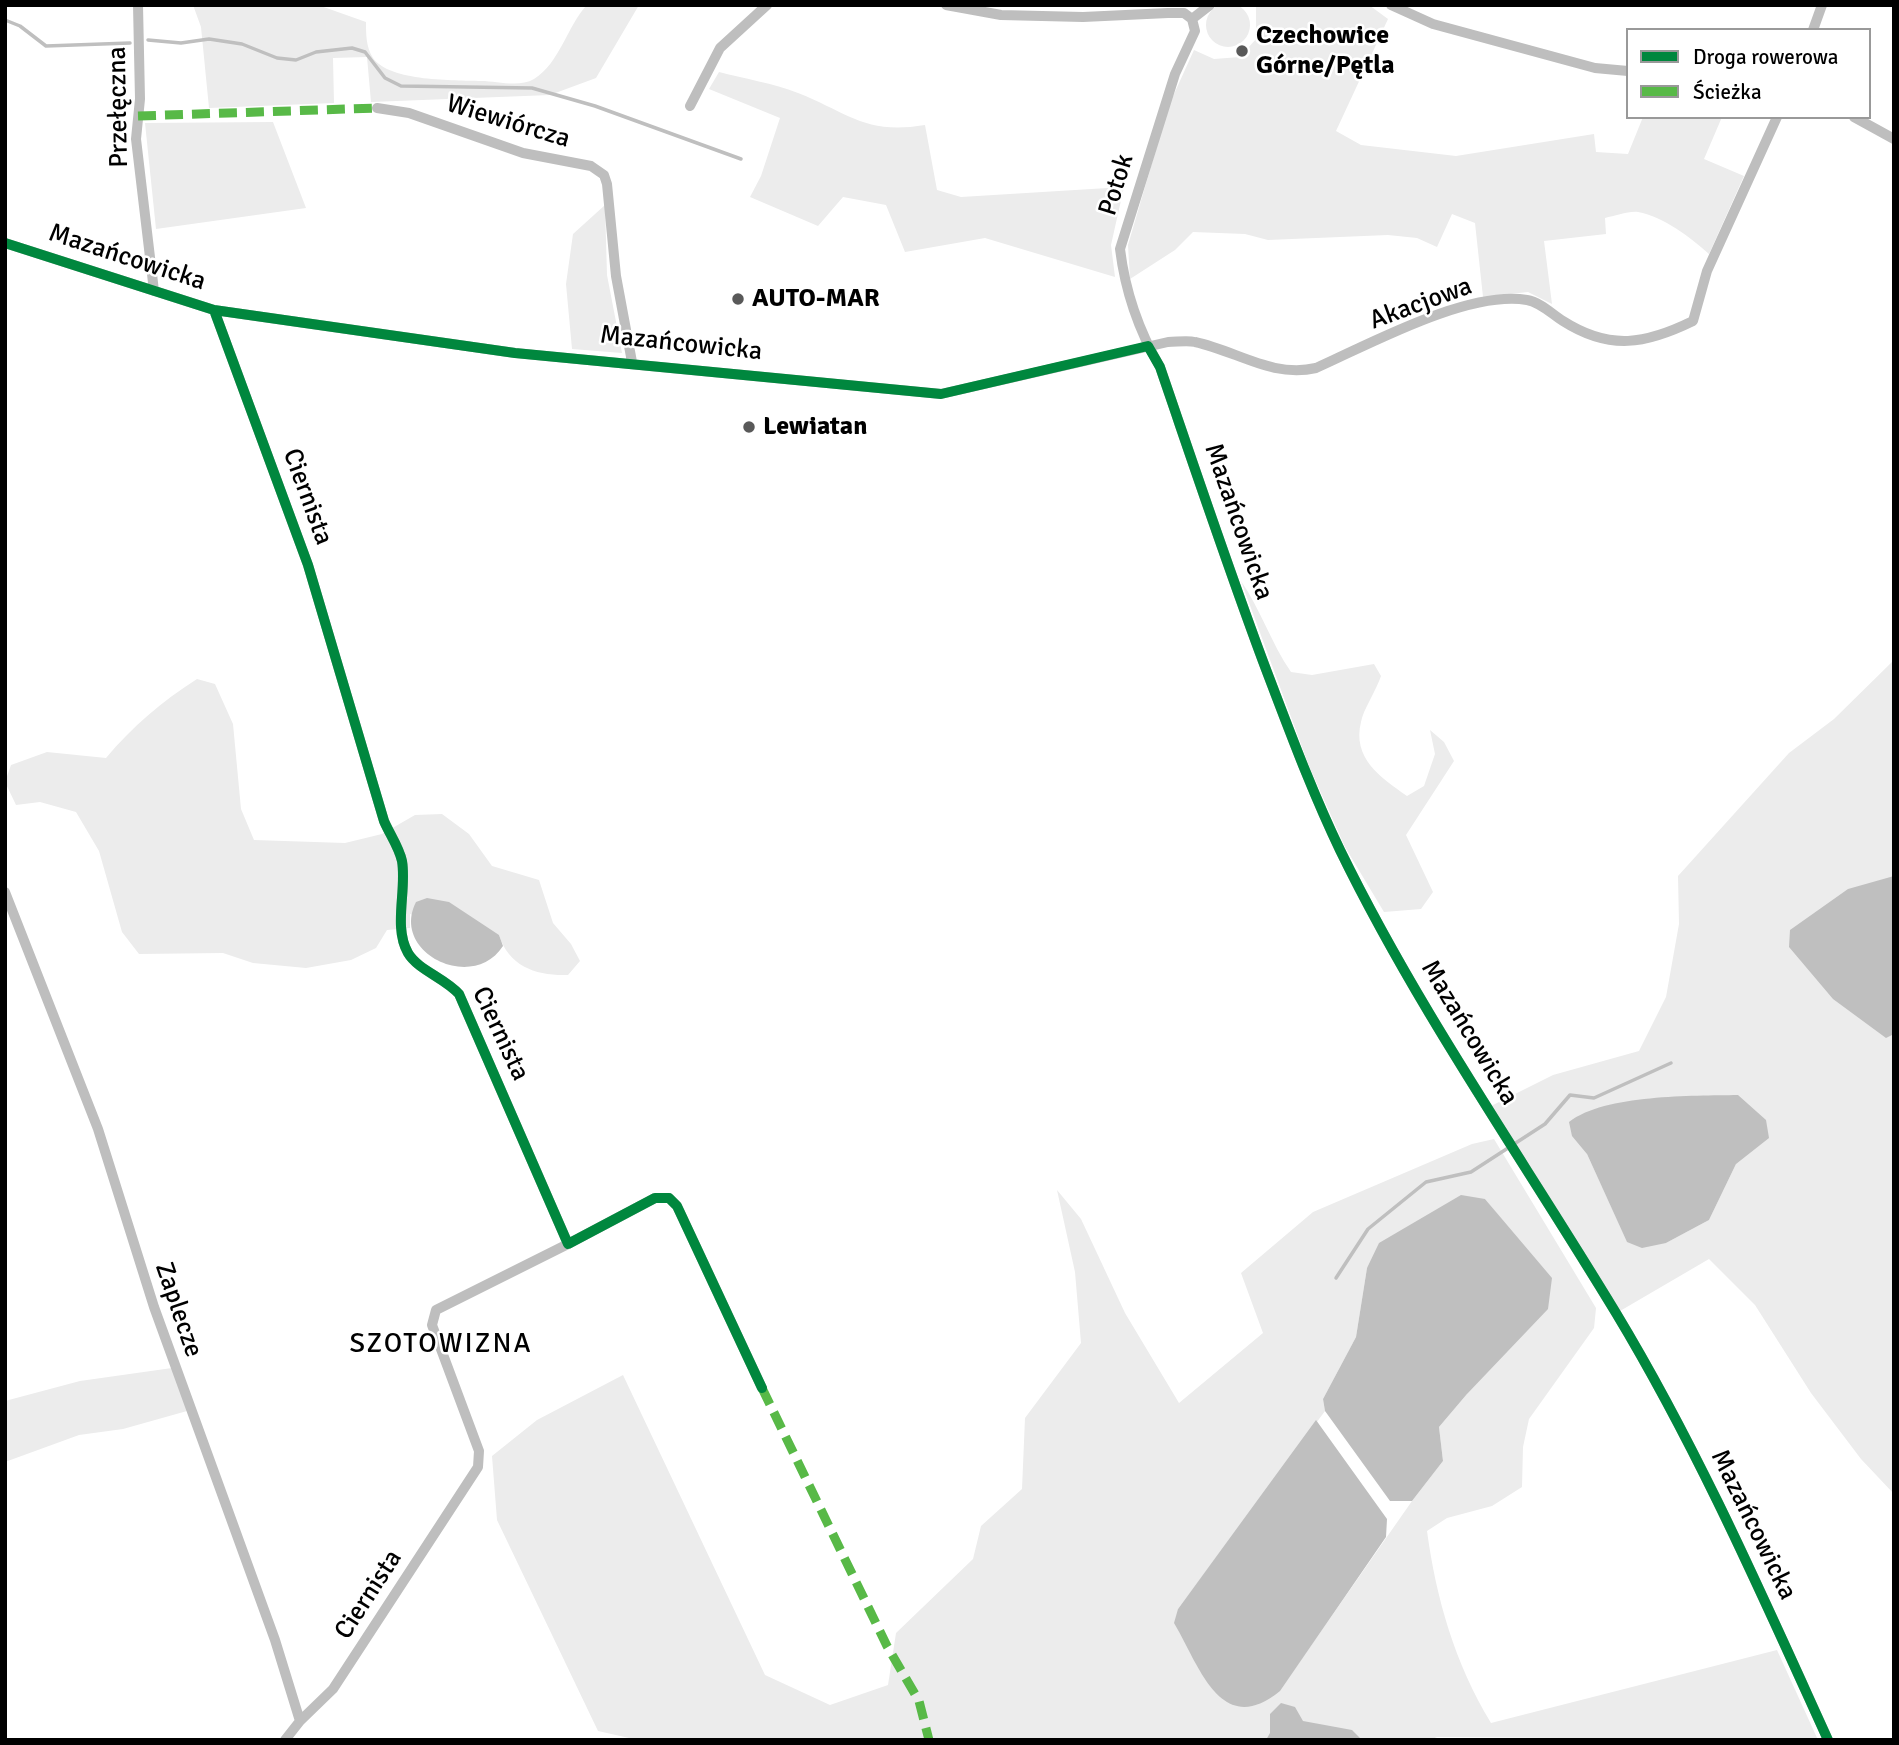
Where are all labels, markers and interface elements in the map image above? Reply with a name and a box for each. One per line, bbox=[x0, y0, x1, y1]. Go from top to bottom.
place label: Czechowice Górne/Pętla bbox=[1256, 20, 1395, 82]
legend bbox=[1626, 28, 1871, 119]
marker: Czechowice Górne/Pętla bbox=[1234, 43, 1250, 59]
text: Droga rowerowa bbox=[1693, 44, 1838, 70]
street label: Przełęczna bbox=[102, 46, 136, 168]
text: Ścieżka bbox=[1693, 79, 1762, 105]
street label: Wiewiórcza bbox=[442, 88, 574, 156]
street label: Potok bbox=[1093, 150, 1141, 220]
street label: Mazańcowicka bbox=[45, 218, 209, 298]
street label: Akacjowa bbox=[1366, 271, 1476, 337]
place label: AUTO-MAR bbox=[752, 283, 880, 315]
marker: AUTO-MAR bbox=[730, 291, 746, 307]
street label: Mazańcowicka bbox=[598, 320, 764, 368]
place label: Lewiatan bbox=[763, 411, 867, 443]
marker: Lewiatan bbox=[741, 419, 757, 435]
street label: Mazańcowicka bbox=[1197, 440, 1279, 604]
street label: Ciernista bbox=[275, 445, 339, 549]
street label: Mazańcowicka bbox=[1414, 955, 1524, 1111]
street label: Ciernista bbox=[465, 982, 535, 1086]
street label: Zaplecze bbox=[147, 1259, 209, 1361]
district label: SZOTOWIZNA bbox=[351, 1328, 531, 1362]
street label: Mazańcowicka bbox=[1703, 1445, 1803, 1605]
street label: Ciernista bbox=[329, 1544, 409, 1646]

